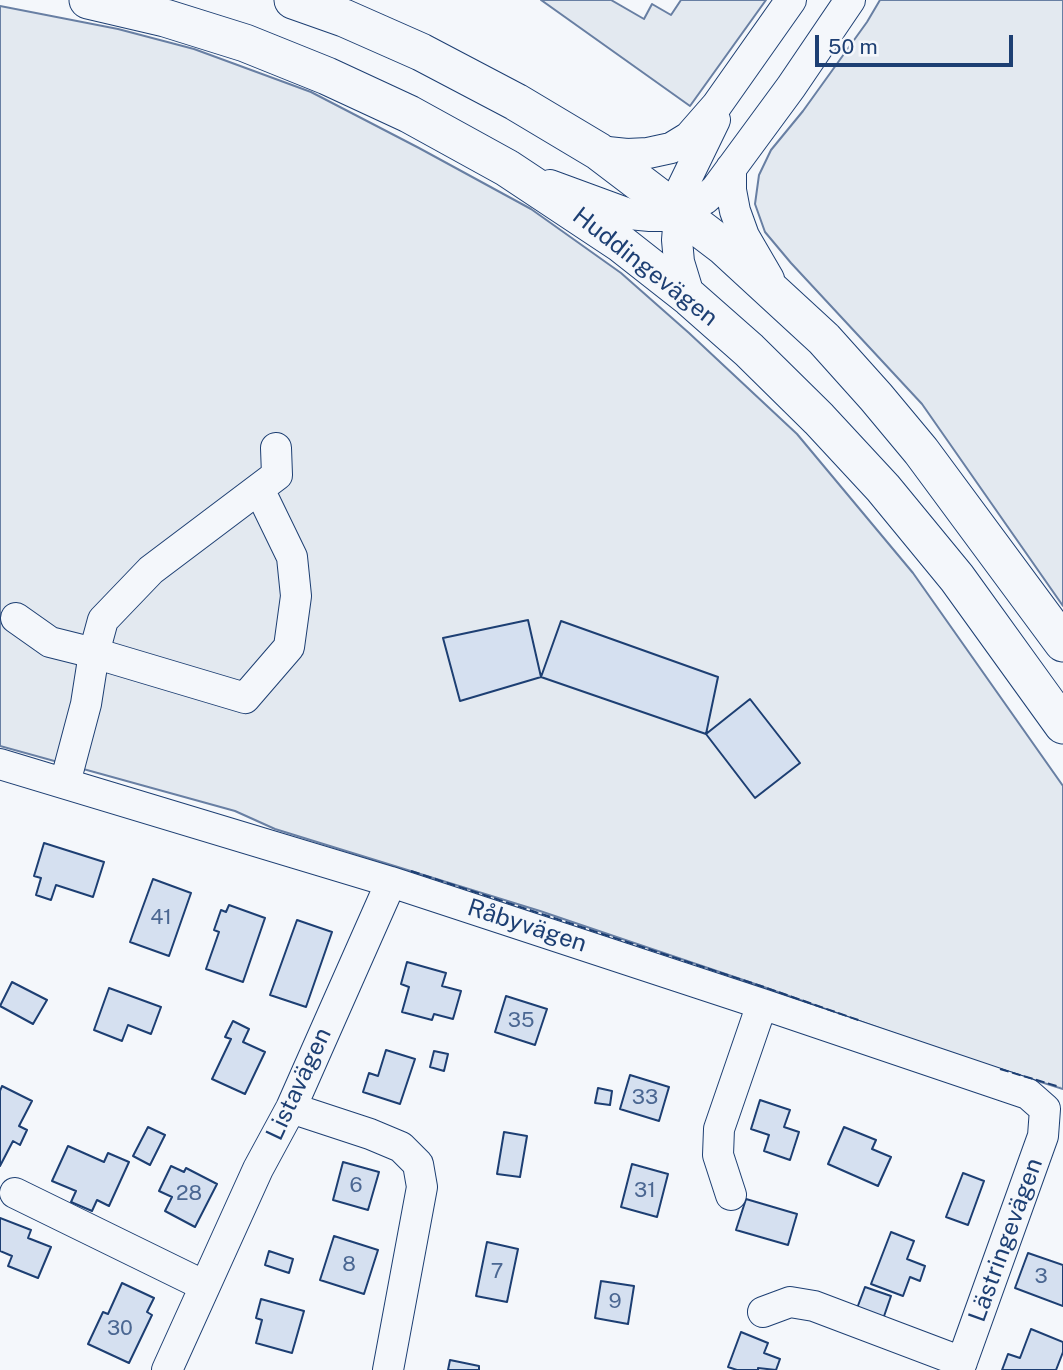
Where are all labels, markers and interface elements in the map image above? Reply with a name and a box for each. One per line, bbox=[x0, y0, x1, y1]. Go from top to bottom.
scale bar bbox=[818, 21, 1016, 65]
text: 50 m bbox=[828, 34, 878, 59]
street label: Huddingevägen bbox=[567, 201, 723, 333]
street label: Råbyvägen bbox=[464, 893, 590, 959]
house number: 41 bbox=[150, 905, 172, 931]
house number: 35 bbox=[508, 1008, 534, 1034]
street label: Listavägen bbox=[260, 1023, 338, 1145]
house number: 33 bbox=[632, 1085, 658, 1111]
street label: Lästringevägen bbox=[963, 1154, 1049, 1326]
house number: 6 bbox=[349, 1173, 363, 1199]
house number: 31 bbox=[634, 1178, 656, 1204]
house number: 28 bbox=[176, 1181, 202, 1207]
house number: 8 bbox=[342, 1252, 356, 1278]
house number: 7 bbox=[491, 1259, 503, 1285]
house number: 3 bbox=[1034, 1264, 1048, 1290]
house number: 9 bbox=[608, 1289, 622, 1315]
house number: 30 bbox=[107, 1316, 133, 1342]

